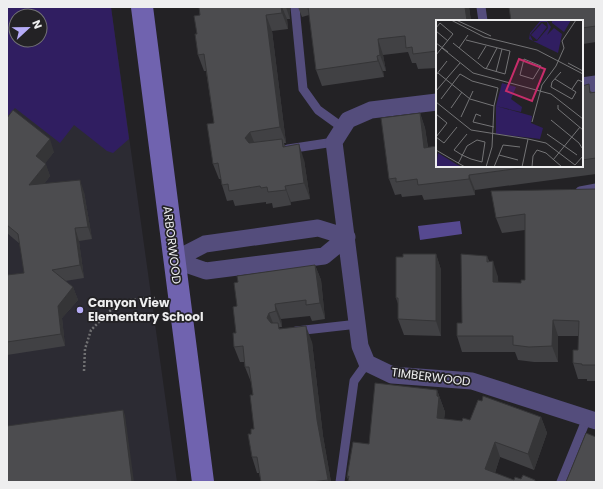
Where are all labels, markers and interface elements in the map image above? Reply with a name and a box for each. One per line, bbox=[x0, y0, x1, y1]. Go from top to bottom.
north arrow bbox=[8, 8, 48, 48]
text: N bbox=[28, 17, 46, 31]
inset map bbox=[436, 20, 583, 167]
street label: ARBORWOOD bbox=[159, 205, 186, 285]
place label: Canyon View Elementary School bbox=[88, 294, 203, 325]
marker: Canyon View Elementary School bbox=[75, 305, 85, 315]
street label: TIMBERWOOD bbox=[390, 363, 472, 390]

